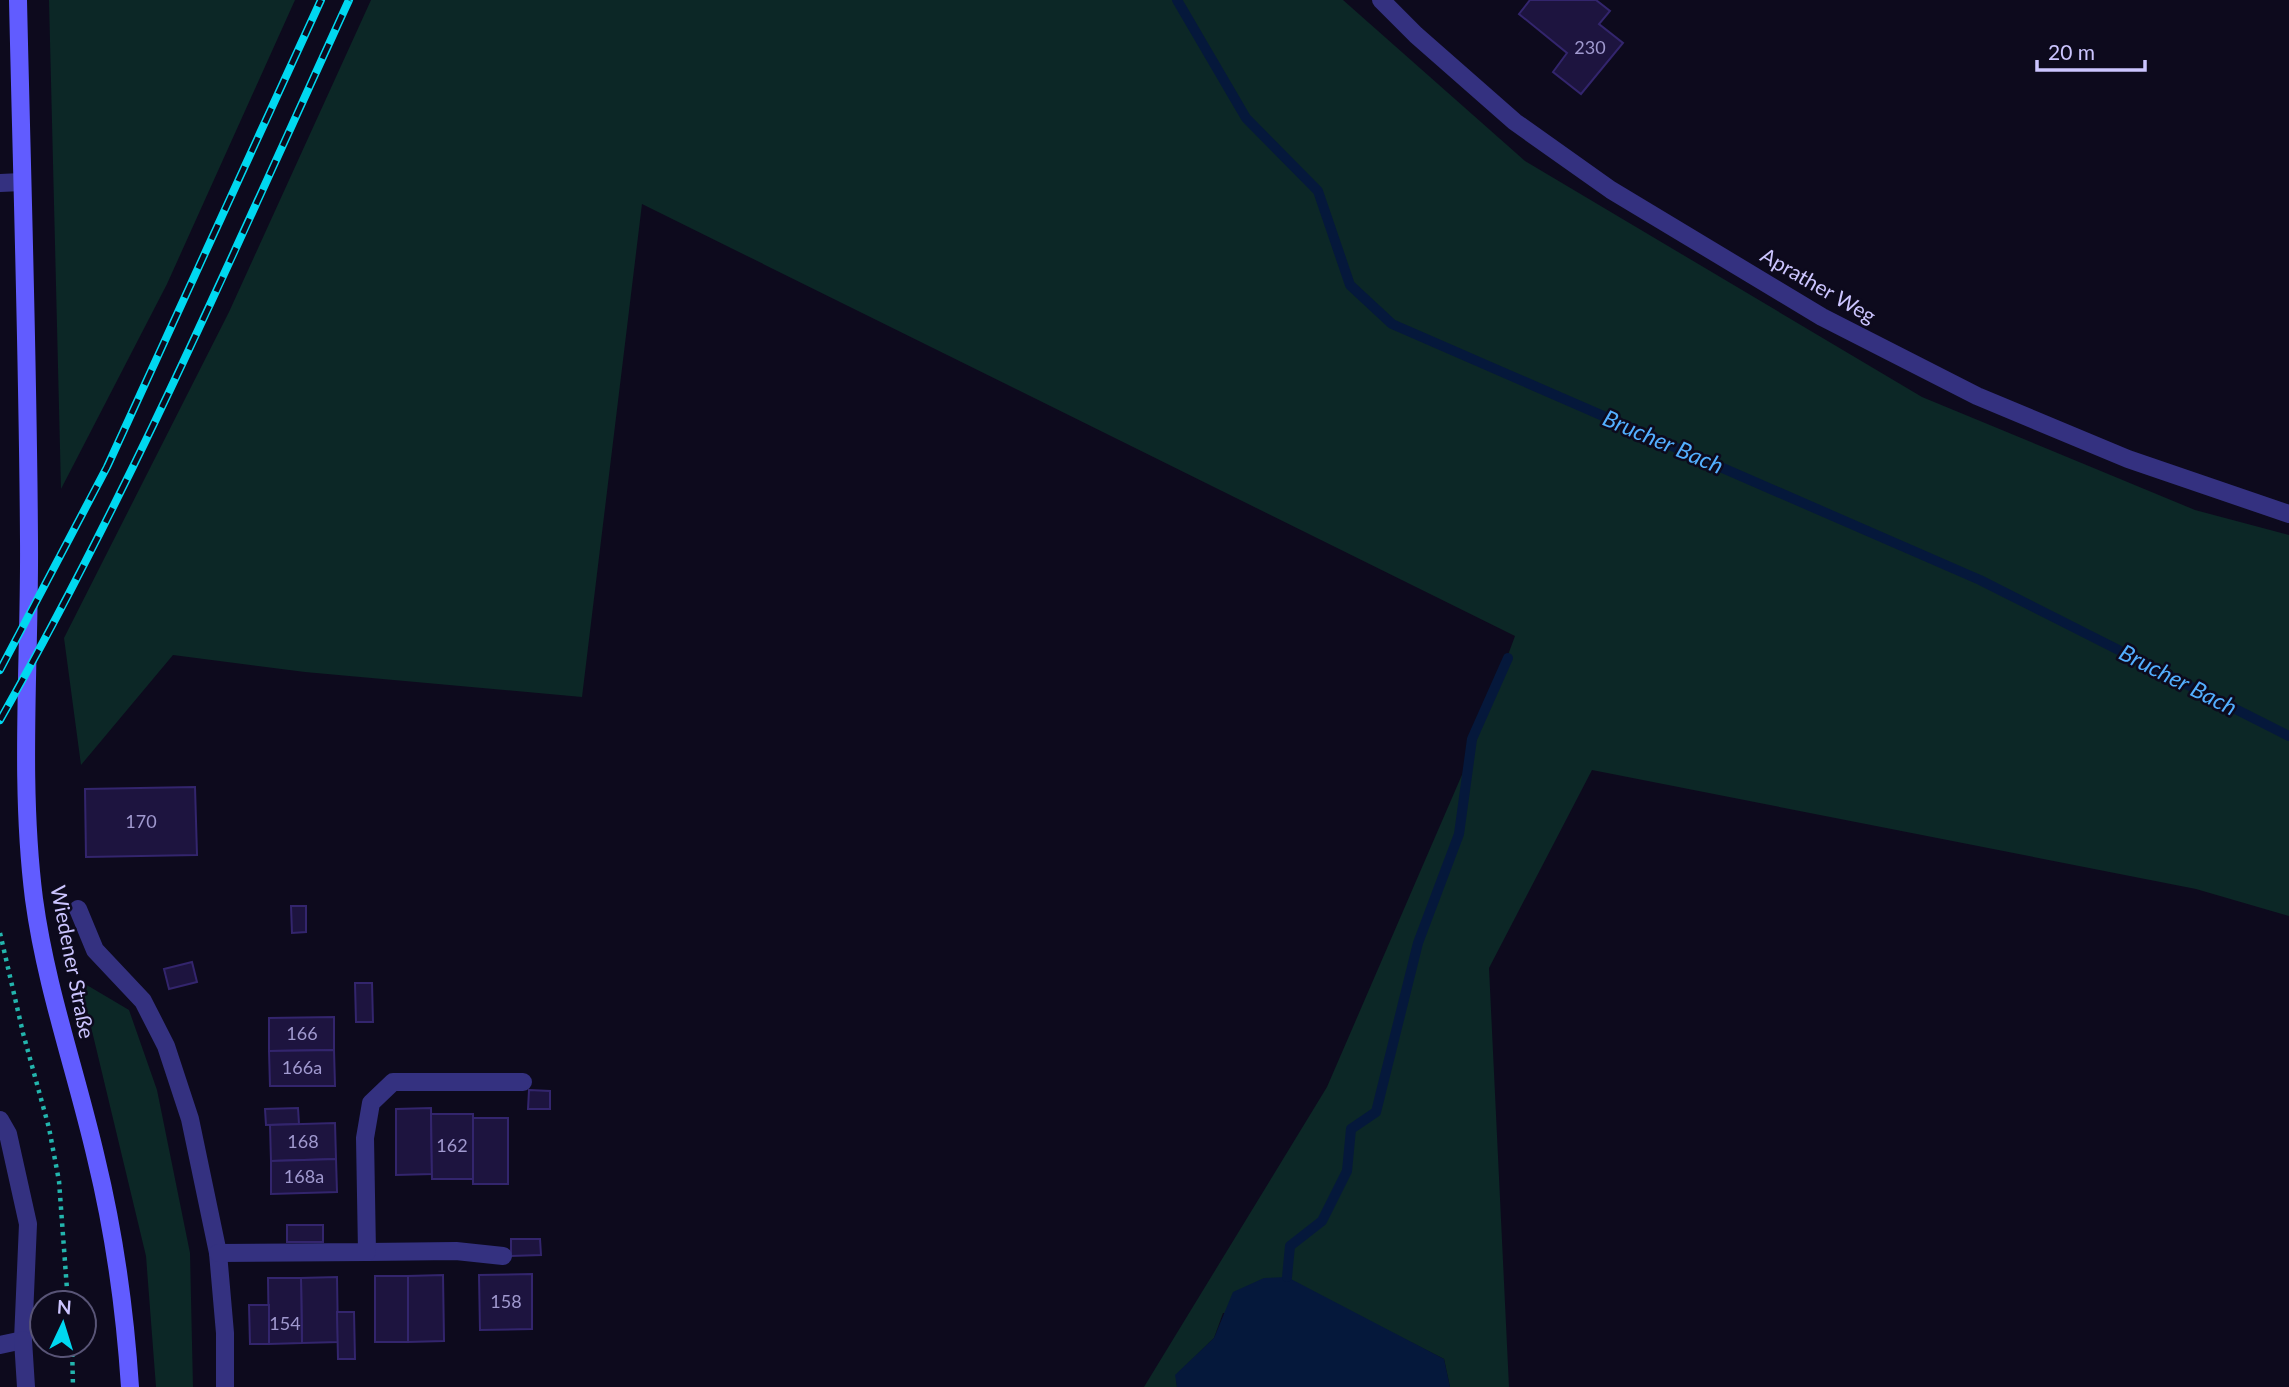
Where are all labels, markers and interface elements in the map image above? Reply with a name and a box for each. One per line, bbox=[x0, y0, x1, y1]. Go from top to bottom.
scale bar bbox=[2037, 28, 2146, 72]
house number: 230 bbox=[1574, 36, 1606, 58]
text: 20 m bbox=[2048, 39, 2095, 64]
street label: Aprather Weg bbox=[1757, 242, 1881, 328]
water label: Brucher Bach bbox=[1599, 403, 1728, 479]
water label: Brucher Bach bbox=[2115, 638, 2242, 721]
house number: 170 bbox=[125, 810, 157, 832]
street label: Wiedener Straße bbox=[46, 883, 101, 1041]
house number: 166 bbox=[286, 1022, 318, 1044]
house number: 166a bbox=[282, 1056, 322, 1078]
house number: 168 bbox=[287, 1130, 319, 1152]
house number: 162 bbox=[436, 1134, 468, 1156]
house number: 168a bbox=[284, 1165, 324, 1187]
north arrow bbox=[28, 1289, 98, 1359]
house number: 158 bbox=[490, 1290, 522, 1312]
text: N bbox=[56, 1295, 72, 1319]
house number: 154 bbox=[269, 1312, 301, 1334]

